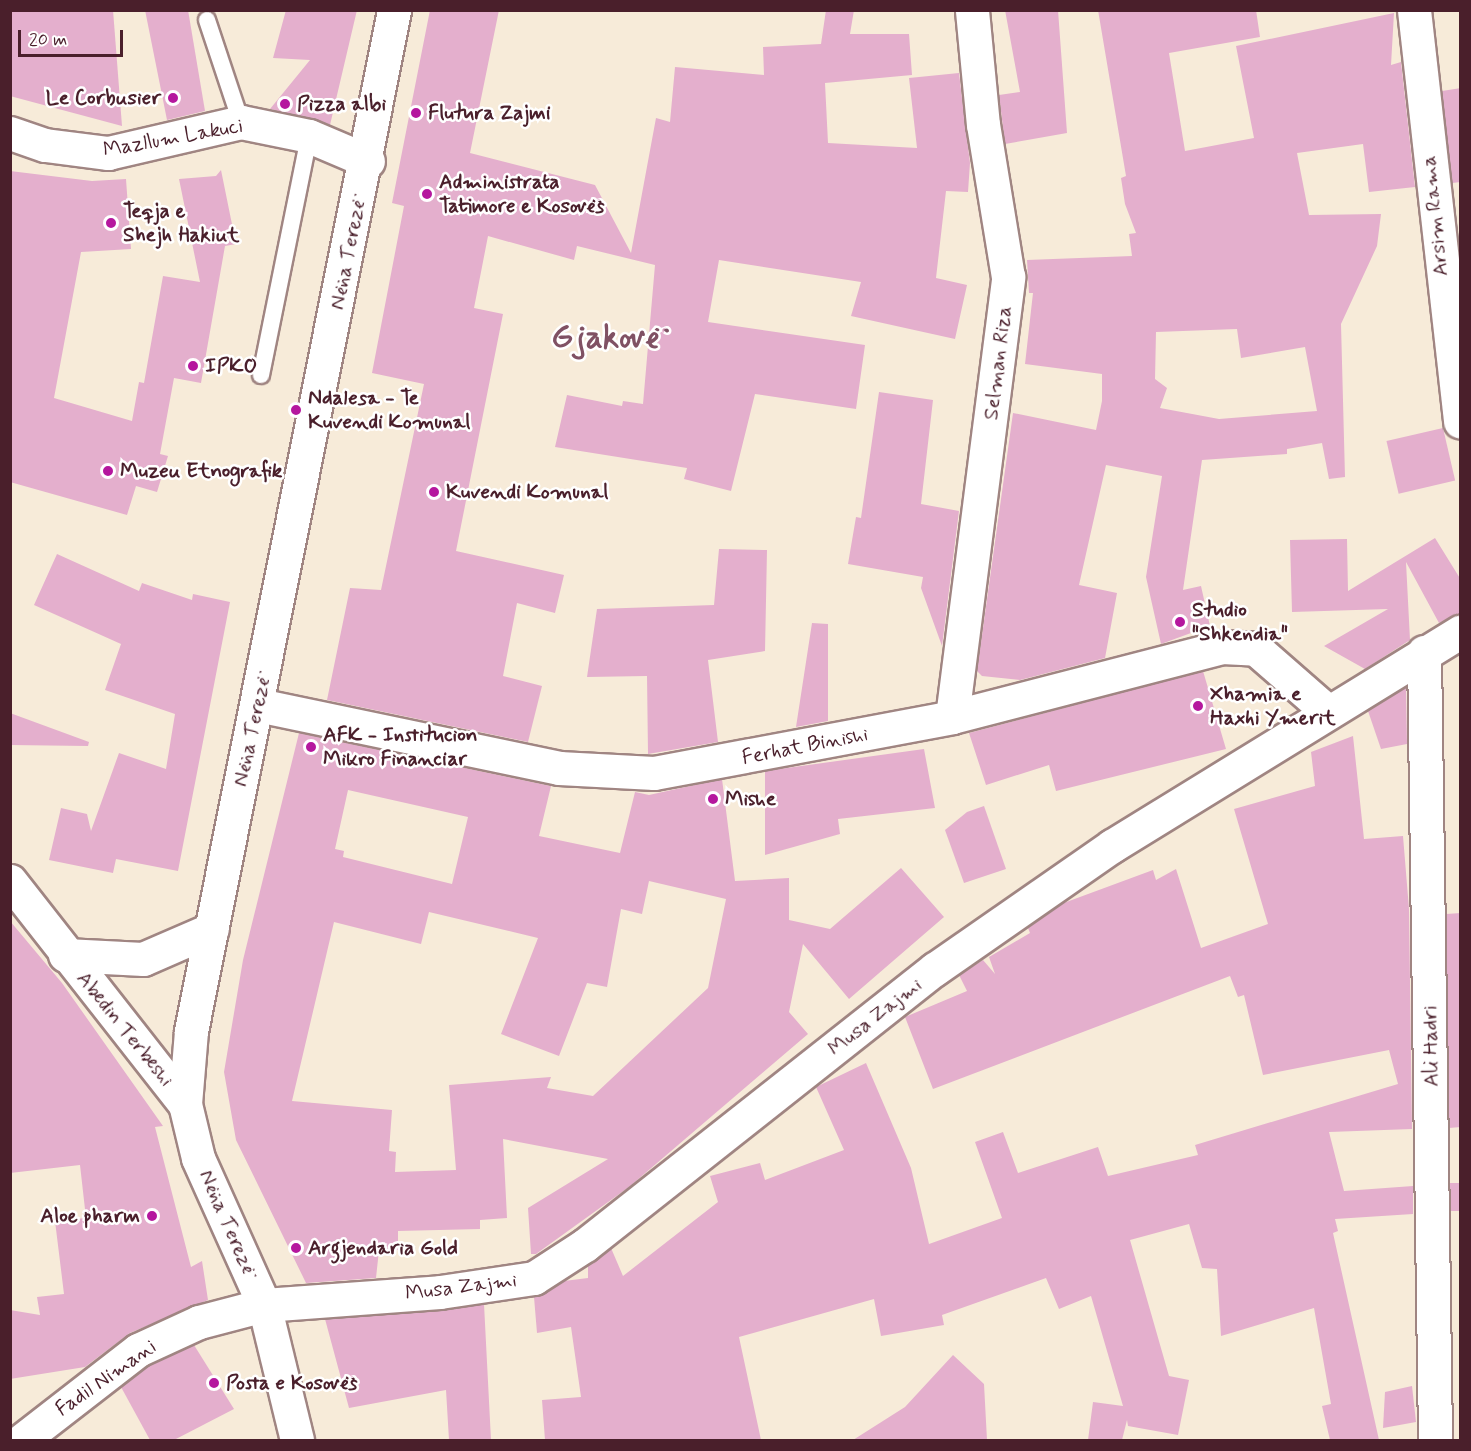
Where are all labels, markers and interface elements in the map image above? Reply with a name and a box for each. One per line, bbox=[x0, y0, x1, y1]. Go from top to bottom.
scale bar bbox=[21, 18, 126, 56]
text: 20 m bbox=[29, 28, 67, 52]
place label: Le Corbusier bbox=[47, 85, 161, 111]
marker: Le Corbusier bbox=[166, 91, 180, 105]
place label: Pizza albi bbox=[297, 91, 385, 117]
marker: Pizza albi bbox=[278, 97, 292, 111]
place label: Flutura Zajmi bbox=[428, 100, 562, 126]
marker: Flutura Zajmi bbox=[409, 106, 423, 120]
street label: Mazllum Lakuci bbox=[102, 114, 244, 162]
street label: Arsim Rama bbox=[1416, 156, 1454, 276]
place label: Administrata Tatimore e Kosovës bbox=[439, 169, 605, 219]
marker: Administrata Tatimore e Kosovës bbox=[420, 187, 434, 201]
place label: Teqja e Shejh Hakiut bbox=[123, 198, 241, 248]
street label: Nëna Terezë bbox=[325, 200, 371, 310]
marker: Teqja e Shejh Hakiut bbox=[104, 216, 118, 230]
street label: Selman Riza bbox=[978, 304, 1018, 422]
district label: Gjakovë bbox=[551, 319, 659, 359]
place label: IPKO bbox=[205, 353, 257, 379]
marker: IPKO bbox=[186, 359, 200, 373]
place label: Ndalesa - Te Kuvendi Komunal bbox=[308, 385, 474, 435]
marker: Ndalesa - Te Kuvendi Komunal bbox=[289, 403, 303, 417]
place label: Muzeu Etnografik bbox=[120, 458, 282, 484]
marker: Muzeu Etnografik bbox=[101, 464, 115, 478]
place label: Kuvendi Komunal bbox=[446, 479, 612, 505]
marker: Kuvendi Komunal bbox=[427, 485, 441, 499]
place label: Studio "Shkendia" bbox=[1192, 597, 1288, 647]
marker: Studio "Shkendia" bbox=[1173, 615, 1187, 629]
street label: Nëna Terezë bbox=[229, 677, 275, 787]
place label: Xhamia e Haxhi Ymerit bbox=[1210, 681, 1336, 731]
marker: Xhamia e Haxhi Ymerit bbox=[1191, 699, 1205, 713]
place label: AFK - Institucion Mikro Financiar bbox=[323, 722, 478, 772]
street label: Ferhat Binishi bbox=[742, 722, 868, 770]
marker: AFK - Institucion Mikro Financiar bbox=[304, 740, 318, 754]
place label: Mishe bbox=[725, 786, 776, 812]
marker: Mishe bbox=[706, 792, 720, 806]
street label: Abedin Terbeshi bbox=[72, 968, 178, 1090]
street label: Musa Zajmi bbox=[822, 971, 928, 1063]
street label: Ali Hadri bbox=[1418, 1005, 1444, 1087]
street label: Nëna Terezë bbox=[194, 1168, 260, 1276]
place label: Aloe pharm bbox=[40, 1203, 140, 1229]
marker: Aloe pharm bbox=[145, 1209, 159, 1223]
place label: Argjendaria Gold bbox=[308, 1235, 459, 1261]
marker: Argjendaria Gold bbox=[289, 1241, 303, 1255]
street label: Musa Zajmi bbox=[402, 1267, 520, 1307]
street label: Fadil Nimani bbox=[51, 1334, 161, 1422]
place label: Posta e Kosovës bbox=[226, 1370, 359, 1396]
marker: Posta e Kosovës bbox=[207, 1376, 221, 1390]

